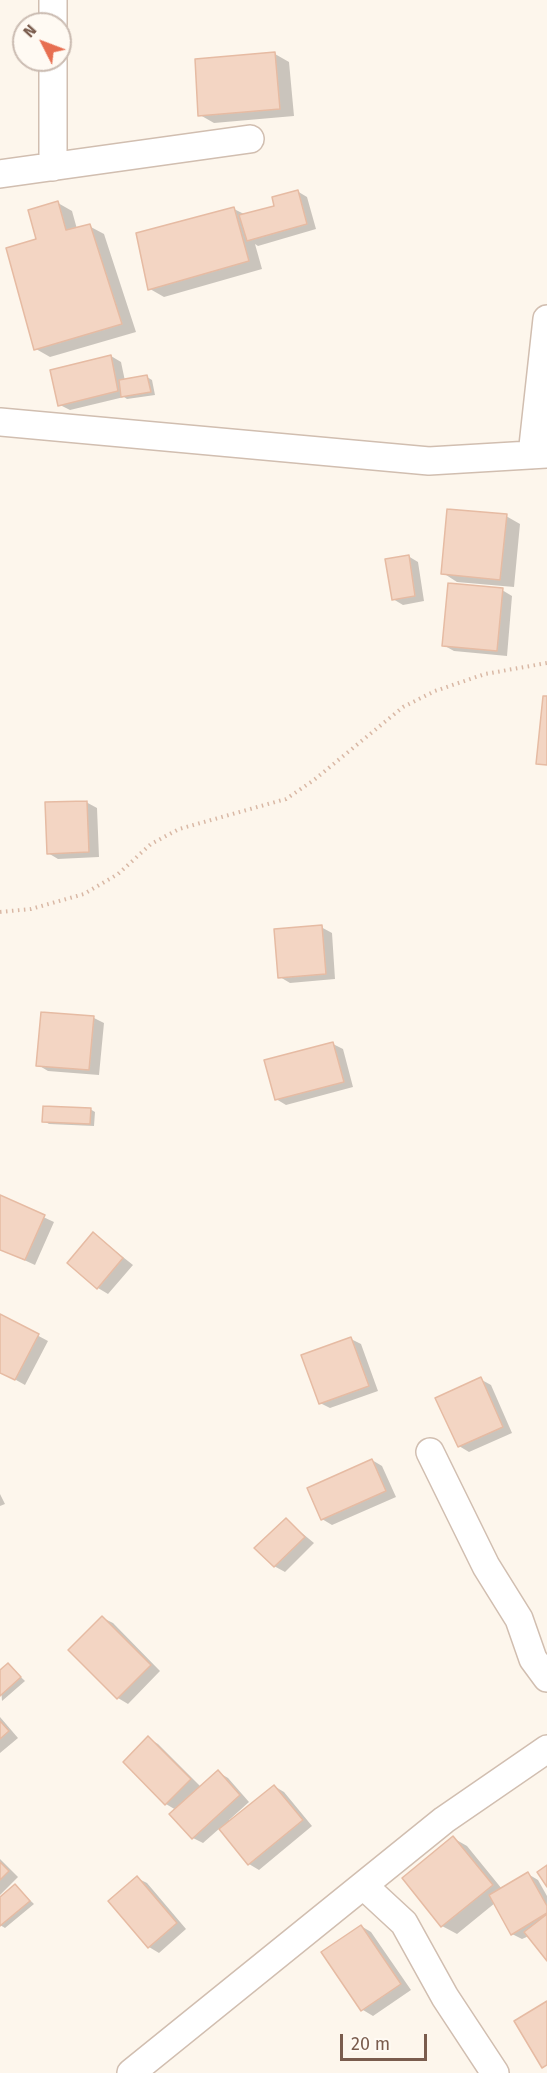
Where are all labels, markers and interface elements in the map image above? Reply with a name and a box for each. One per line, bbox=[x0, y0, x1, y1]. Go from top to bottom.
north arrow bbox=[12, 12, 72, 72]
text: N bbox=[19, 21, 40, 41]
scale bar bbox=[343, 2022, 430, 2060]
text: 20 m bbox=[351, 2033, 390, 2055]

